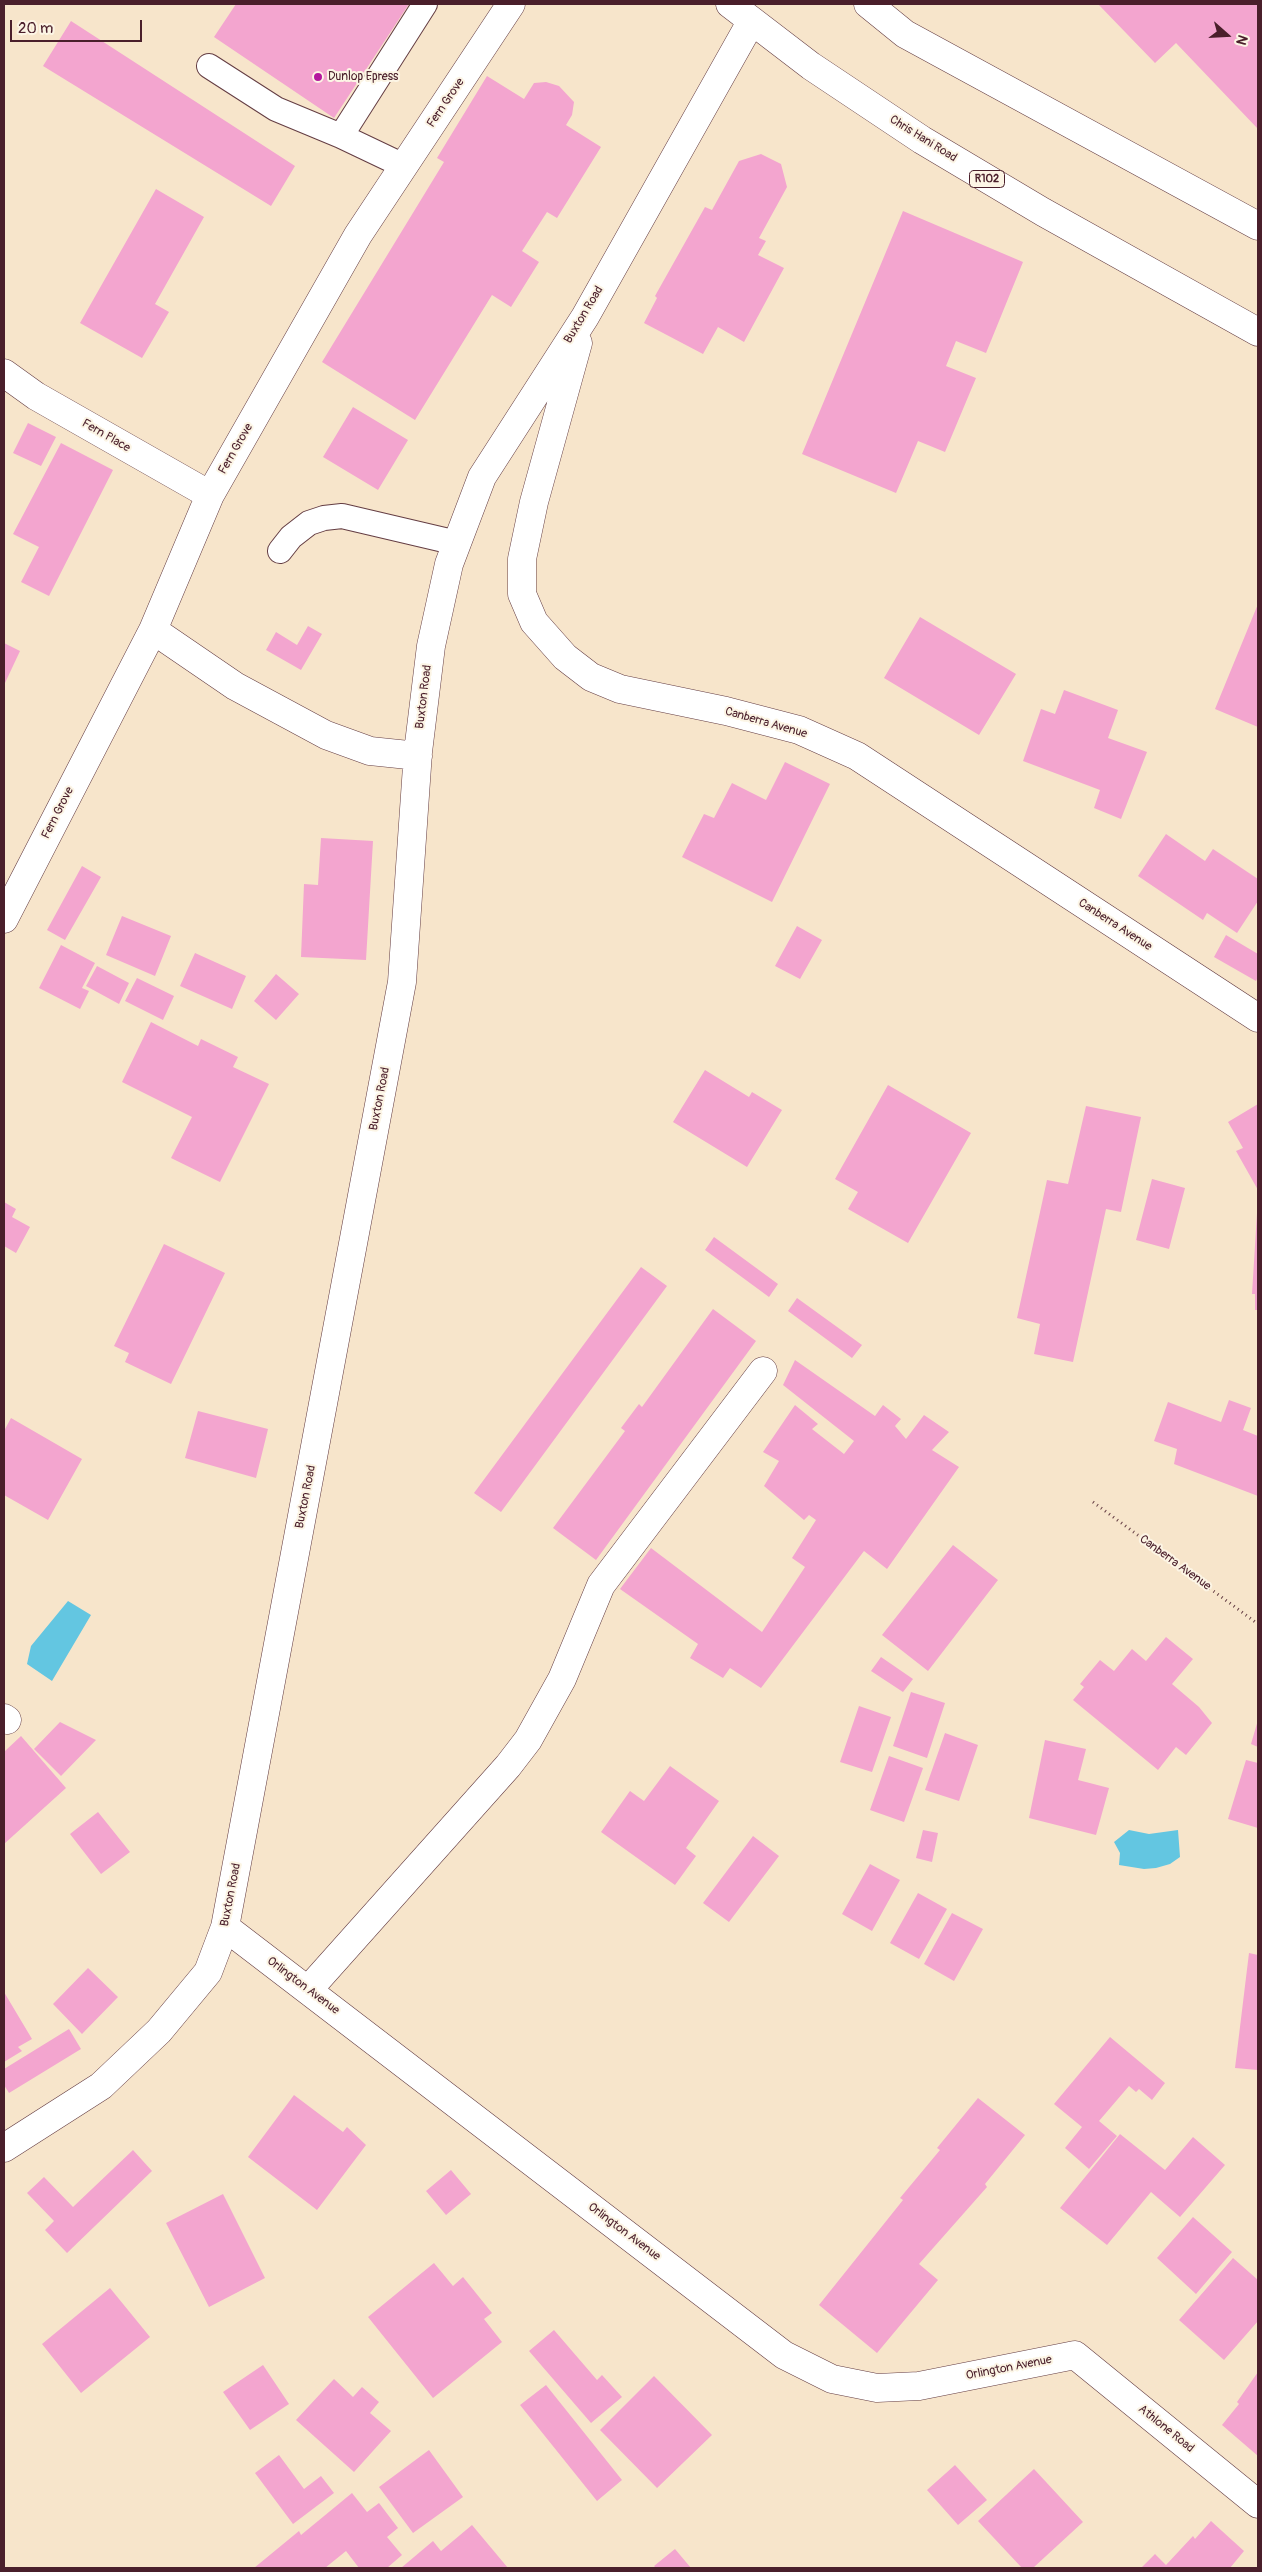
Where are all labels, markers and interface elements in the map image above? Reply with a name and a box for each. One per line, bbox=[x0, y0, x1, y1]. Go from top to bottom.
scale bar bbox=[12, 10, 145, 42]
north arrow bbox=[1202, 10, 1252, 60]
text: 20 m bbox=[18, 19, 53, 38]
text: N bbox=[1232, 33, 1251, 47]
place label: Dunlop Epress bbox=[328, 70, 398, 84]
marker: Dunlop Epress bbox=[312, 71, 324, 83]
street label: Fern Grove bbox=[424, 76, 468, 130]
street label: Chris Hani Road bbox=[887, 113, 959, 165]
road number: R102 bbox=[970, 170, 1004, 188]
street label: Buxton Road bbox=[561, 284, 607, 346]
street label: Fern Place bbox=[79, 416, 133, 456]
street label: Fern Grove bbox=[216, 421, 256, 477]
street label: Buxton Road bbox=[413, 664, 435, 730]
street label: Canberra Avenue bbox=[723, 704, 809, 742]
street label: Fern Grove bbox=[39, 785, 77, 841]
street label: Canberra Avenue bbox=[1075, 896, 1155, 954]
street label: Buxton Road bbox=[367, 1066, 393, 1132]
street label: Buxton Road bbox=[293, 1464, 319, 1530]
street label: Canberra Avenue bbox=[1136, 1532, 1214, 1594]
street label: Buxton Road bbox=[218, 1862, 244, 1928]
street label: Orlington Avenue bbox=[264, 1954, 342, 2018]
street label: Orlington Avenue bbox=[585, 2200, 663, 2264]
street label: Orlington Avenue bbox=[965, 2353, 1053, 2383]
street label: Athlone Road bbox=[1135, 2402, 1197, 2456]

